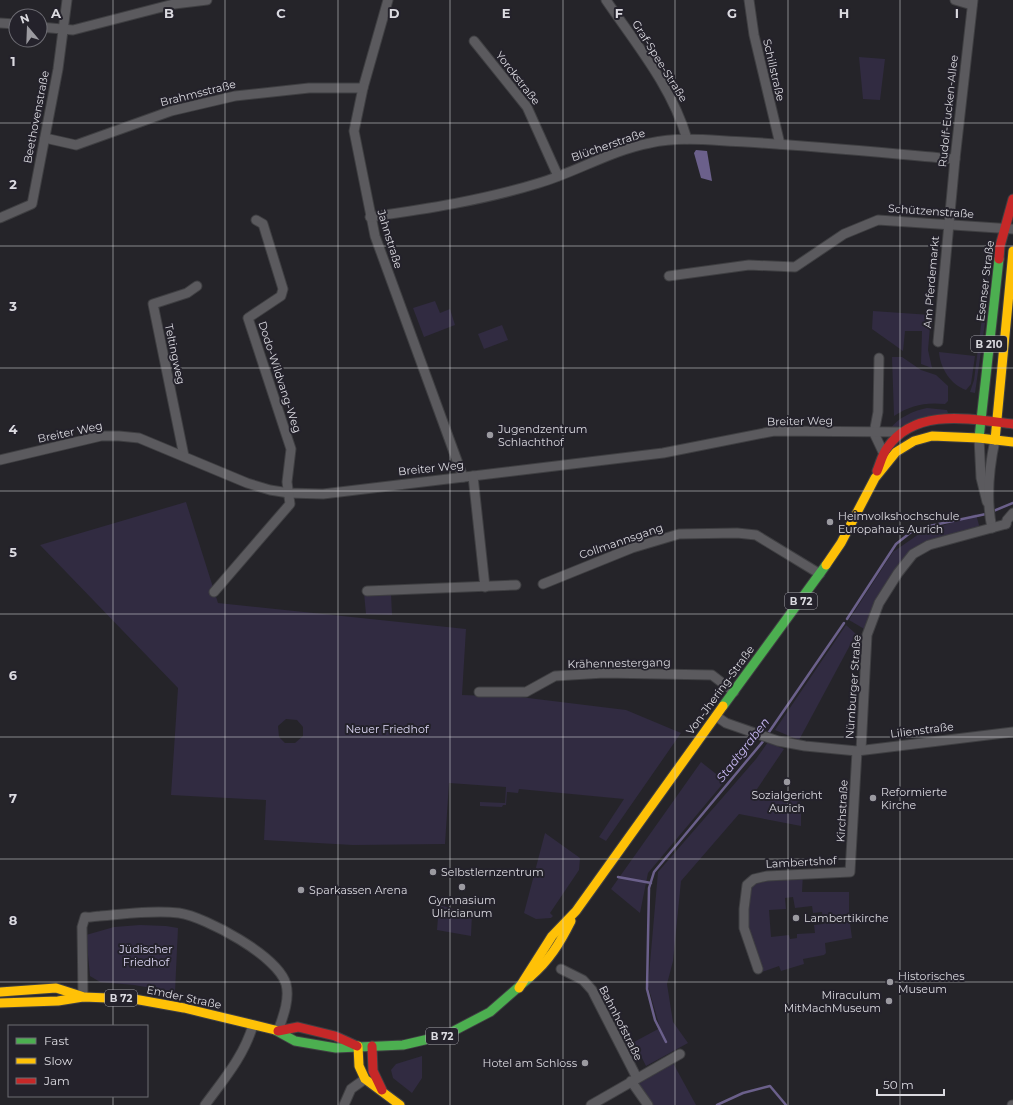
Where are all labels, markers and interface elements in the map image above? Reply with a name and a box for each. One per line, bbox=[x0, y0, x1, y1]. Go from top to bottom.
text: A bbox=[50, 5, 62, 21]
text: B bbox=[164, 5, 174, 21]
text: C bbox=[276, 5, 286, 21]
text: D bbox=[389, 5, 400, 21]
text: E bbox=[502, 5, 511, 21]
text: F bbox=[615, 5, 623, 21]
text: G bbox=[727, 5, 737, 21]
text: H bbox=[839, 5, 849, 21]
text: I bbox=[955, 5, 959, 21]
north arrow bbox=[8, 8, 48, 48]
text: N bbox=[18, 10, 31, 27]
street label: Graf-Spee-Straße bbox=[629, 17, 691, 105]
street label: Schillstraße bbox=[760, 38, 788, 103]
street label: Yorckstraße bbox=[493, 48, 544, 108]
text: 1 bbox=[10, 53, 16, 69]
street label: Rudolf-Eucken-Allee bbox=[935, 54, 961, 168]
street label: Beethovenstraße bbox=[20, 69, 52, 165]
street label: Brahmsstraße bbox=[159, 77, 238, 109]
street label: Blücherstraße bbox=[569, 126, 647, 164]
text: 2 bbox=[9, 176, 17, 192]
street label: Schützenstraße bbox=[888, 201, 975, 221]
street label: Jahnstraße bbox=[374, 207, 406, 271]
street label: Am Pferdemarkt bbox=[920, 235, 942, 329]
street label: Esenser Straße bbox=[973, 239, 997, 322]
text: 3 bbox=[8, 298, 17, 314]
street label: Dodo-Wildvang-Weg bbox=[255, 319, 305, 435]
street label: Teltingweg bbox=[162, 323, 188, 385]
road number: B 210 bbox=[971, 336, 1007, 352]
street label: Breiter Weg bbox=[767, 413, 833, 429]
street label: Breiter Weg bbox=[36, 418, 104, 446]
text: 4 bbox=[9, 421, 18, 437]
place label: Jugendzentrum Schlachthof bbox=[497, 422, 588, 449]
marker: Jugendzentrum Schlachthof bbox=[485, 430, 495, 440]
street label: Breiter Weg bbox=[397, 458, 465, 478]
place label: Heimvolkshochschule Europahaus Aurich bbox=[838, 509, 960, 536]
marker: Heimvolkshochschule Europahaus Aurich bbox=[825, 517, 835, 527]
street label: Collmannsgang bbox=[577, 520, 665, 562]
text: 5 bbox=[9, 544, 17, 560]
road number: B 72 bbox=[785, 593, 817, 609]
street label: Nürnburger Straße bbox=[842, 634, 864, 740]
street label: Von-Jhering-Straße bbox=[683, 642, 757, 737]
street label: Krähennestergang bbox=[567, 655, 671, 671]
text: 6 bbox=[9, 667, 18, 683]
water label: Stadtgraben bbox=[713, 715, 772, 785]
street label: Lilienstraße bbox=[890, 719, 955, 741]
park label: Neuer Friedhof bbox=[345, 722, 430, 736]
marker: Sozialgericht Aurich bbox=[782, 777, 792, 787]
street label: Kirchstraße bbox=[833, 779, 851, 843]
place label: Reformierte Kirche bbox=[881, 785, 948, 812]
place label: Sozialgericht Aurich bbox=[751, 788, 823, 815]
text: 7 bbox=[9, 790, 17, 806]
marker: Reformierte Kirche bbox=[868, 793, 878, 803]
street label: Lambertshof bbox=[765, 853, 838, 871]
place label: Selbstlernzentrum bbox=[441, 865, 544, 879]
marker: Selbstlernzentrum bbox=[428, 867, 438, 877]
marker: Gymnasium Ulricianum bbox=[457, 882, 467, 892]
place label: Sparkassen Arena bbox=[309, 883, 407, 897]
marker: Sparkassen Arena bbox=[296, 885, 306, 895]
place label: Gymnasium Ulricianum bbox=[428, 893, 496, 920]
place label: Lambertikirche bbox=[804, 911, 889, 925]
text: 8 bbox=[9, 912, 18, 928]
marker: Lambertikirche bbox=[791, 913, 801, 923]
park label: Jüdischer Friedhof bbox=[118, 942, 173, 969]
place label: Historisches Museum bbox=[898, 969, 965, 996]
marker: Historisches Museum bbox=[885, 977, 895, 987]
street label: Emder Straße bbox=[145, 982, 223, 1012]
street label: Bahnhofstraße bbox=[596, 983, 646, 1063]
place label: Miraculum MitMachMuseum bbox=[784, 988, 881, 1015]
road number: B 72 bbox=[105, 990, 137, 1006]
marker: Miraculum MitMachMuseum bbox=[884, 996, 894, 1006]
legend bbox=[8, 1025, 148, 1097]
road number: B 72 bbox=[426, 1028, 458, 1044]
text: Fast bbox=[44, 1033, 69, 1048]
text: Slow bbox=[44, 1053, 73, 1068]
place label: Hotel am Schloss bbox=[482, 1056, 578, 1070]
marker: Hotel am Schloss bbox=[580, 1058, 590, 1068]
scale bar bbox=[877, 1071, 944, 1097]
text: Jam bbox=[43, 1073, 70, 1088]
text: 50 m bbox=[883, 1077, 914, 1092]

